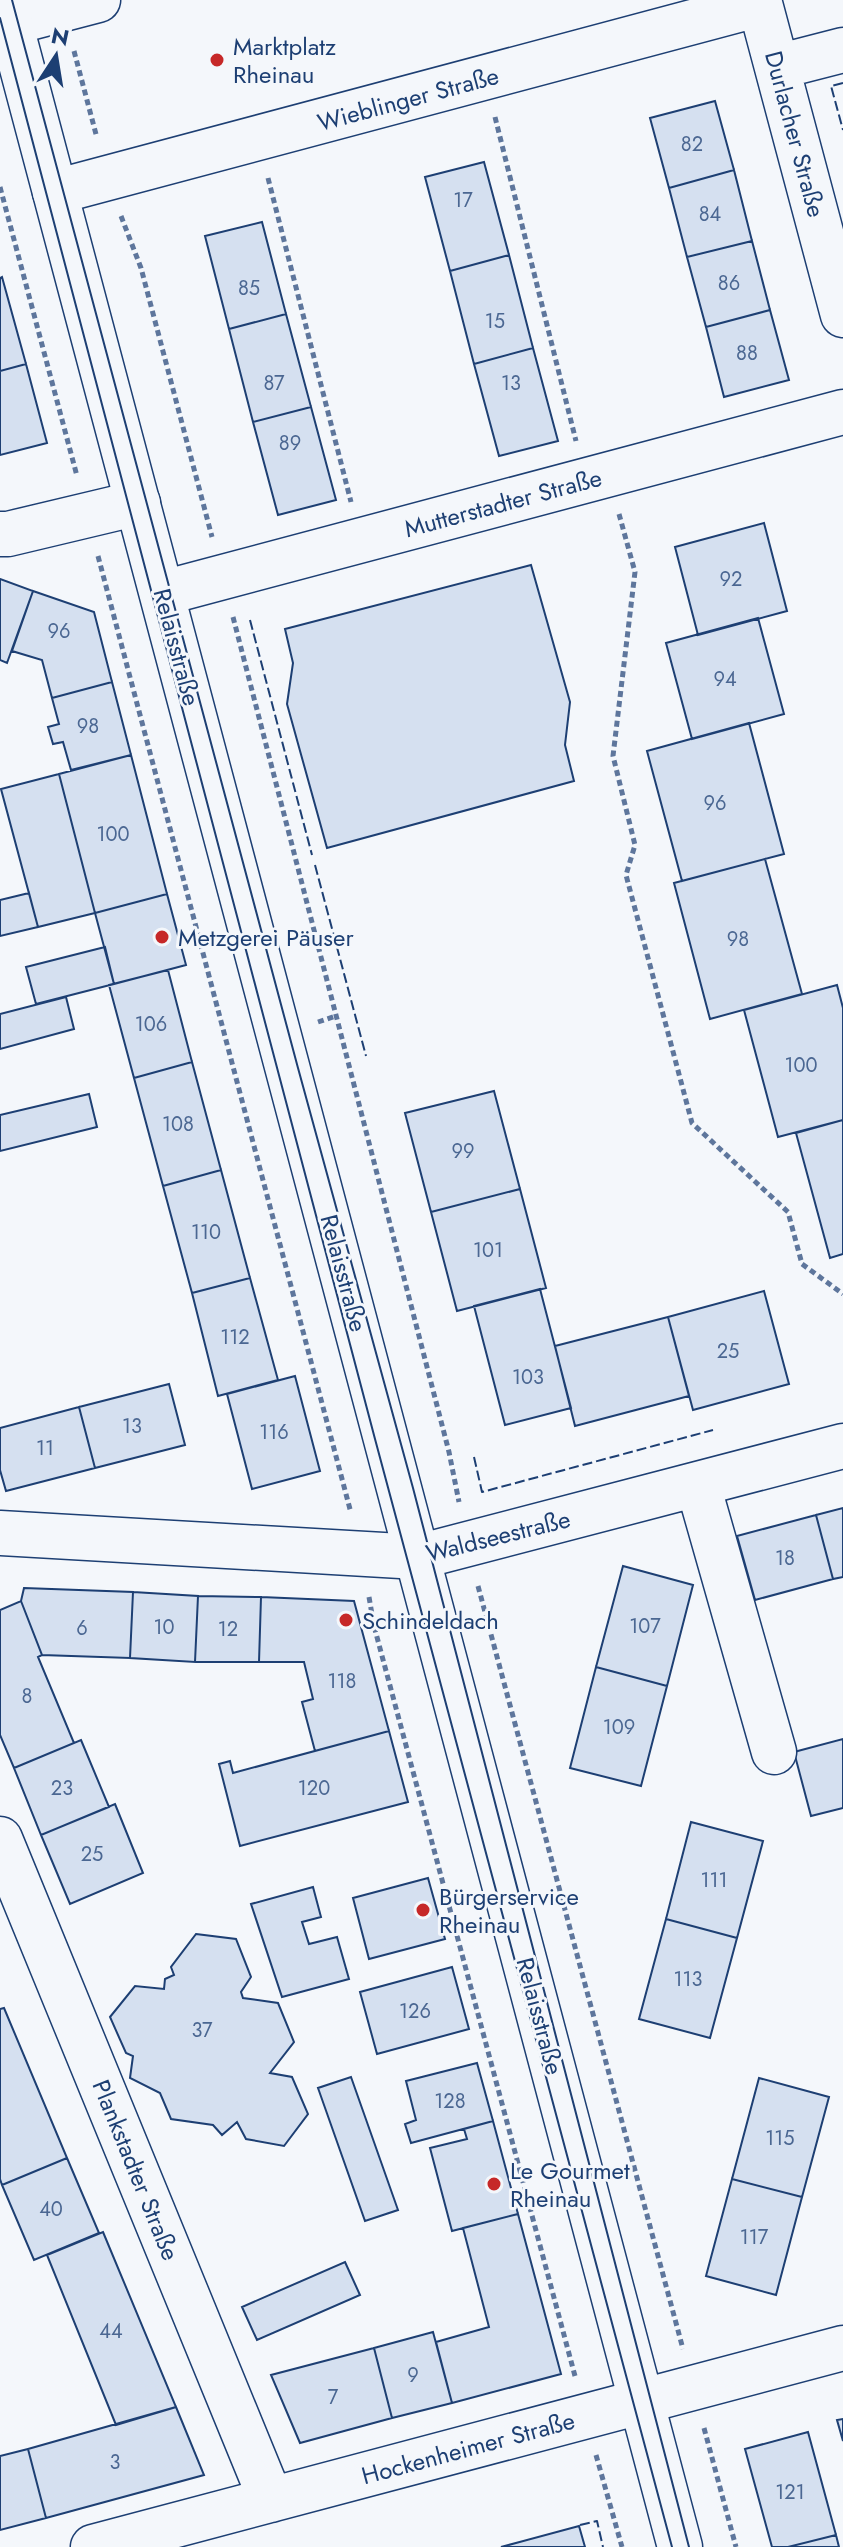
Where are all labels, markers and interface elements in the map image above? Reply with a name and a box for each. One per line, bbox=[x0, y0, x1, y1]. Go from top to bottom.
north arrow bbox=[16, 16, 96, 96]
text: N bbox=[48, 19, 72, 54]
place label: Marktplatz Rheinau bbox=[233, 29, 336, 92]
street label: Durlacher Straße bbox=[756, 47, 834, 221]
marker: Marktplatz Rheinau bbox=[208, 51, 226, 69]
street label: Wieblinger Straße bbox=[313, 58, 503, 140]
house number: 82 bbox=[681, 130, 703, 159]
house number: 17 bbox=[453, 186, 473, 215]
house number: 84 bbox=[699, 200, 722, 229]
house number: 86 bbox=[718, 269, 740, 298]
house number: 85 bbox=[238, 274, 260, 303]
house number: 15 bbox=[485, 307, 505, 336]
house number: 88 bbox=[736, 339, 758, 368]
house number: 87 bbox=[263, 369, 285, 398]
house number: 13 bbox=[501, 369, 521, 398]
house number: 89 bbox=[279, 429, 301, 458]
street label: Mutterstadter Straße bbox=[400, 460, 606, 546]
house number: 92 bbox=[720, 565, 742, 594]
street label: Relaisstraße bbox=[145, 585, 209, 709]
house number: 96 bbox=[47, 617, 71, 646]
house number: 94 bbox=[713, 665, 737, 694]
house number: 98 bbox=[77, 712, 99, 741]
house number: 96 bbox=[703, 789, 727, 818]
house number: 100 bbox=[97, 820, 130, 849]
place label: Metzgerei Päuser bbox=[178, 920, 354, 955]
house number: 98 bbox=[727, 925, 749, 954]
marker: Metzgerei Päuser bbox=[153, 928, 171, 946]
house number: 106 bbox=[135, 1010, 167, 1039]
house number: 100 bbox=[785, 1051, 818, 1080]
house number: 108 bbox=[162, 1110, 194, 1139]
house number: 99 bbox=[451, 1137, 475, 1166]
street label: Relaisstraße bbox=[312, 1211, 376, 1335]
house number: 110 bbox=[191, 1218, 221, 1247]
house number: 101 bbox=[473, 1236, 503, 1265]
house number: 112 bbox=[220, 1323, 250, 1352]
house number: 25 bbox=[717, 1337, 739, 1366]
house number: 103 bbox=[512, 1363, 544, 1392]
house number: 13 bbox=[122, 1412, 142, 1441]
house number: 116 bbox=[259, 1418, 289, 1447]
house number: 11 bbox=[36, 1434, 54, 1463]
street label: Waldseestraße bbox=[422, 1501, 574, 1571]
house number: 18 bbox=[775, 1544, 795, 1573]
place label: Schindeldach bbox=[362, 1603, 499, 1638]
marker: Schindeldach bbox=[337, 1611, 355, 1629]
house number: 107 bbox=[629, 1612, 661, 1641]
house number: 10 bbox=[154, 1613, 175, 1642]
house number: 6 bbox=[76, 1614, 88, 1643]
house number: 12 bbox=[218, 1615, 238, 1644]
house number: 118 bbox=[328, 1667, 356, 1696]
house number: 8 bbox=[22, 1682, 32, 1711]
house number: 109 bbox=[603, 1713, 635, 1742]
house number: 23 bbox=[51, 1774, 73, 1803]
house number: 120 bbox=[298, 1774, 330, 1803]
house number: 25 bbox=[81, 1840, 103, 1869]
house number: 111 bbox=[701, 1866, 728, 1895]
place label: Bürgerservice Rheinau bbox=[439, 1879, 579, 1942]
marker: Bürgerservice Rheinau bbox=[414, 1901, 432, 1919]
street label: Relaisstraße bbox=[508, 1954, 572, 2078]
house number: 113 bbox=[674, 1965, 703, 1994]
house number: 126 bbox=[399, 1997, 431, 2026]
house number: 37 bbox=[191, 2016, 213, 2045]
street label: Plankstadter Straße bbox=[84, 2074, 188, 2266]
house number: 128 bbox=[434, 2087, 466, 2116]
house number: 115 bbox=[765, 2124, 795, 2153]
place label: Le Gourmet Rheinau bbox=[510, 2153, 630, 2216]
marker: Le Gourmet Rheinau bbox=[485, 2175, 503, 2193]
house number: 40 bbox=[39, 2195, 63, 2224]
house number: 117 bbox=[740, 2223, 769, 2252]
house number: 44 bbox=[99, 2317, 123, 2346]
house number: 9 bbox=[407, 2361, 419, 2390]
house number: 7 bbox=[328, 2383, 339, 2412]
street label: Hockenheimer Straße bbox=[358, 2403, 578, 2493]
house number: 3 bbox=[110, 2448, 121, 2477]
house number: 121 bbox=[775, 2478, 805, 2507]

